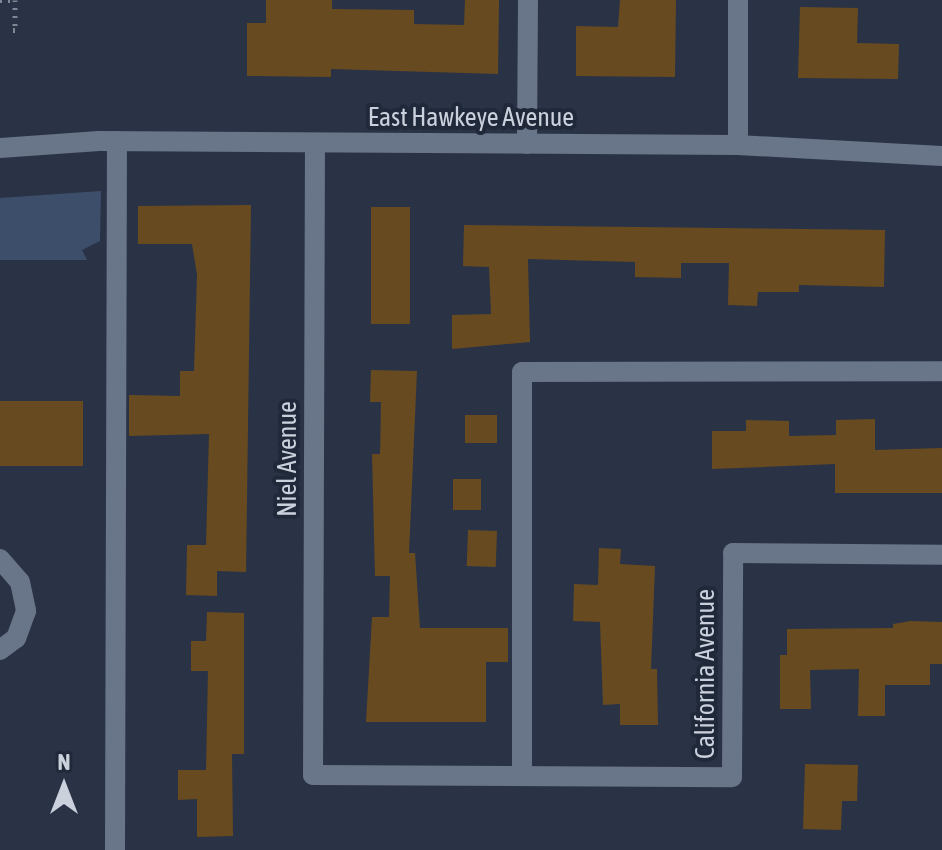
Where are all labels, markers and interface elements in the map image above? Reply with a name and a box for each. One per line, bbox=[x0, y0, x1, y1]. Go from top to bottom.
street label: East Hawkeye Avenue bbox=[368, 102, 574, 134]
street label: Niel Avenue bbox=[272, 401, 304, 517]
street label: California Avenue bbox=[690, 589, 722, 759]
north arrow bbox=[24, 746, 104, 826]
text: N bbox=[58, 749, 70, 775]

